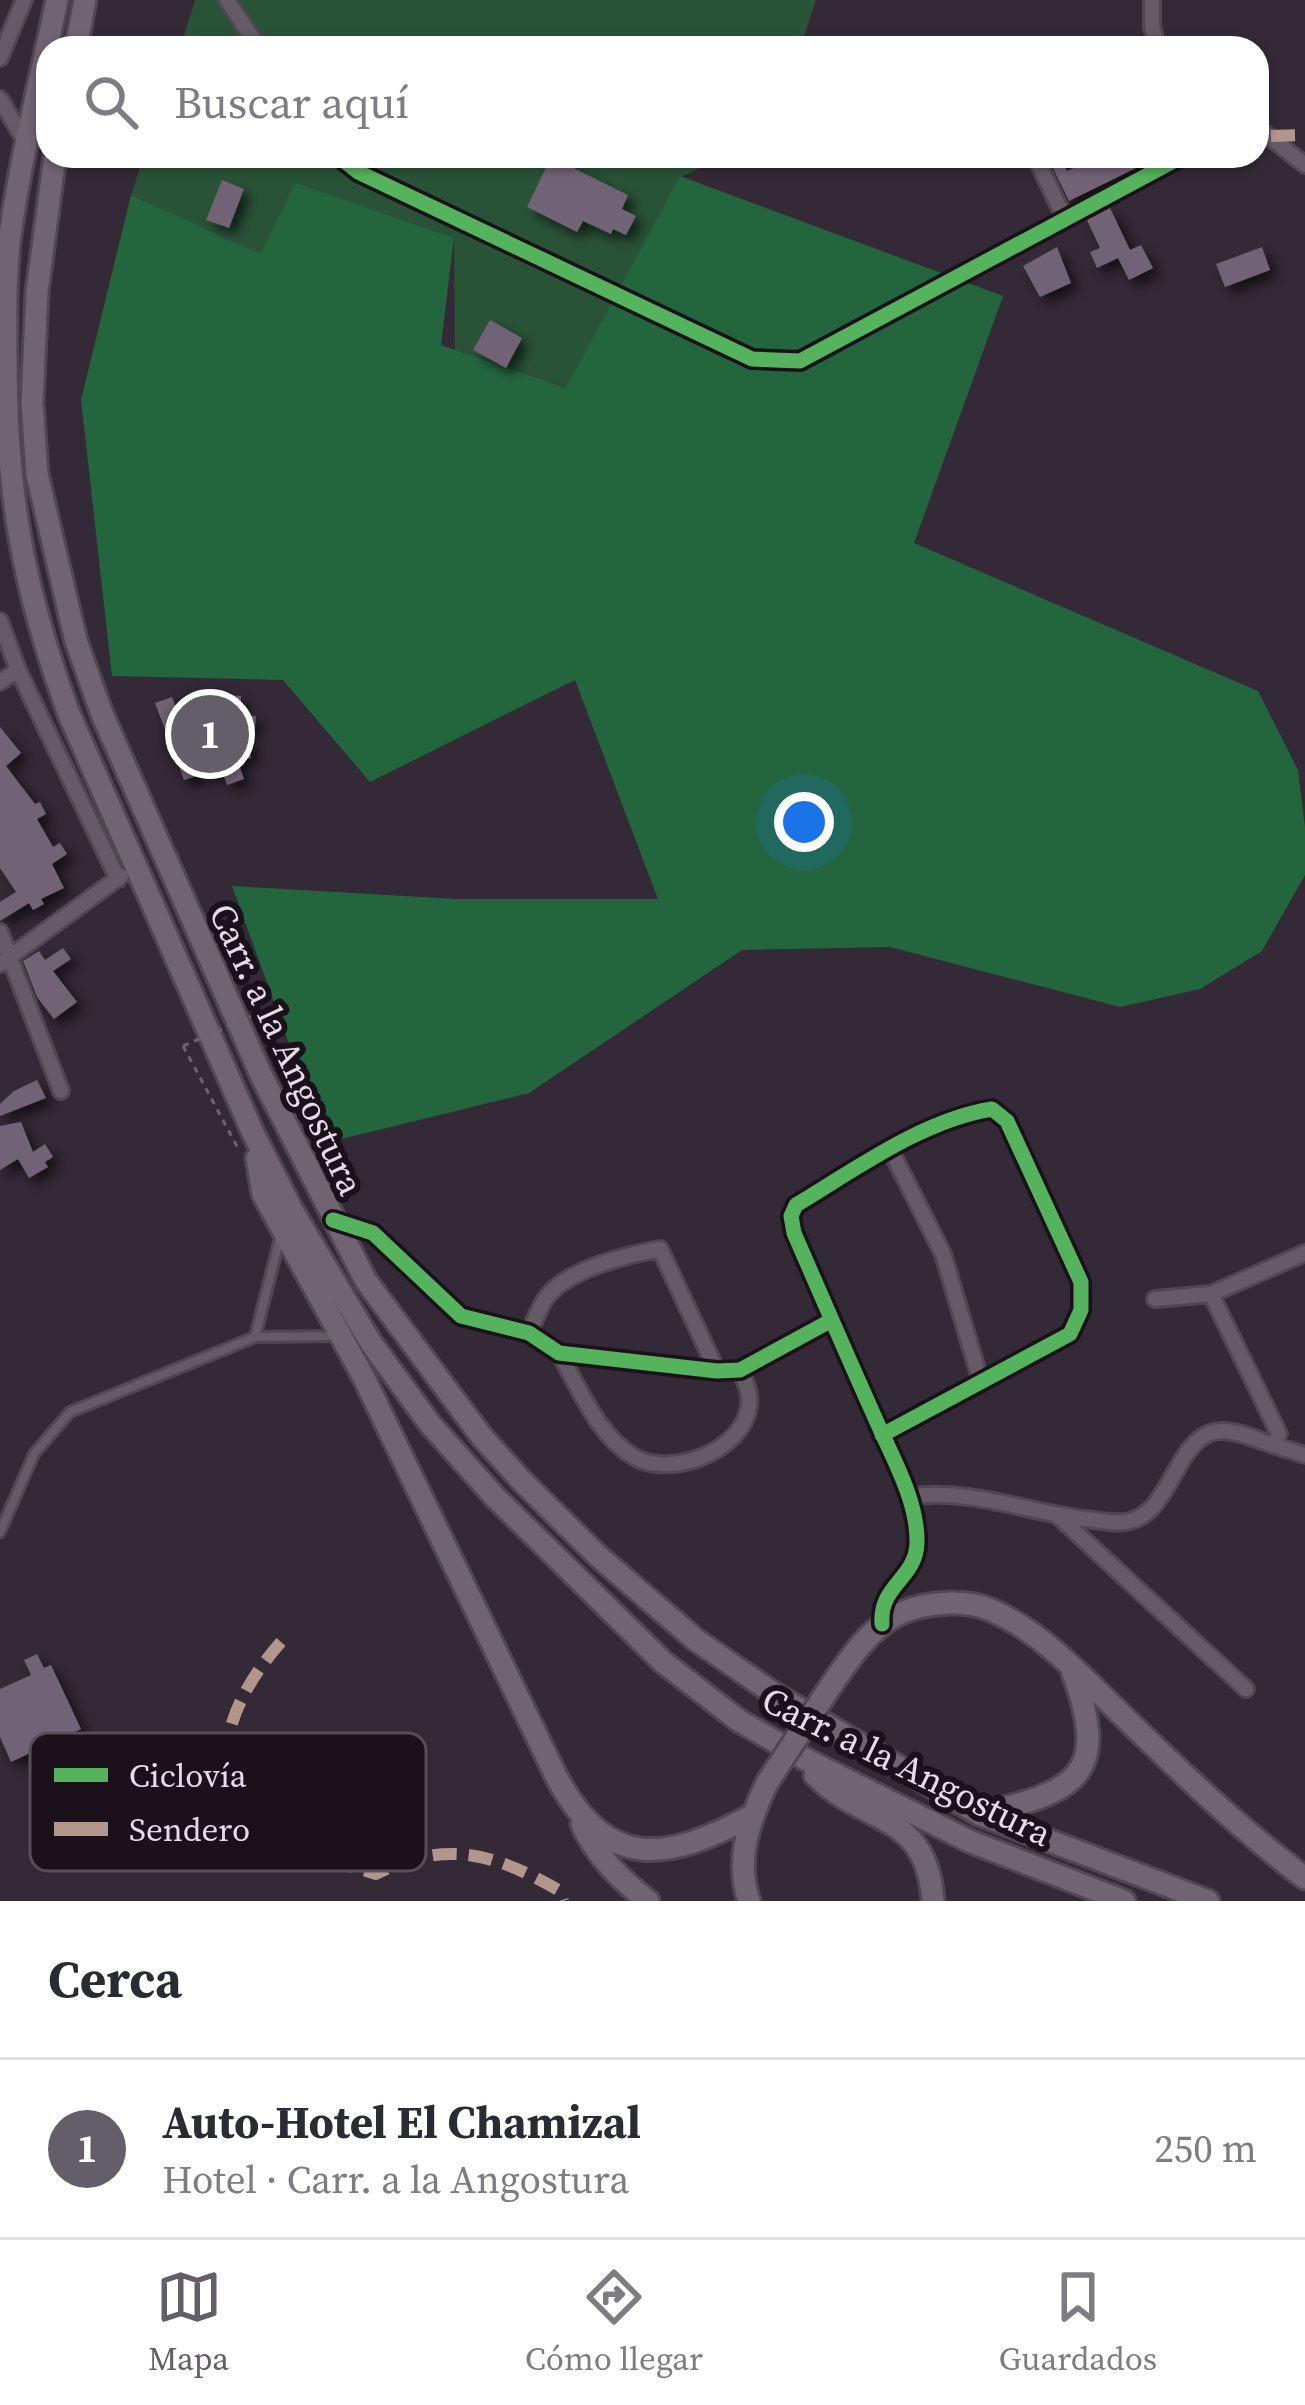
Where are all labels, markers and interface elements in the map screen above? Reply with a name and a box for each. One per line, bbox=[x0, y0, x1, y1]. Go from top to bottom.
search box bbox=[36, 36, 1269, 168]
icon: search bbox=[78, 69, 144, 135]
text: Buscar aquí bbox=[174, 71, 409, 133]
pin: 1 bbox=[171, 689, 249, 779]
your location bbox=[774, 792, 834, 852]
street label: Carr. a la Angostura bbox=[198, 896, 376, 1203]
street label: Carr. a la Angostura bbox=[754, 1675, 1060, 1858]
legend bbox=[30, 1733, 426, 1871]
text: Ciclovía bbox=[129, 1753, 247, 1798]
text: Sendero bbox=[129, 1807, 250, 1852]
text: Cerca bbox=[48, 1944, 182, 2014]
text: Auto-Hotel El Chamizal bbox=[162, 2091, 641, 2153]
text: 1 bbox=[76, 2122, 98, 2175]
text: 250 m bbox=[1154, 2122, 1257, 2175]
text: Hotel · Carr. a la Angostura bbox=[162, 2153, 629, 2206]
tab: Mapa bbox=[148, 2264, 229, 2381]
tab: Cómo llegar bbox=[525, 2264, 703, 2381]
tab: Guardados bbox=[999, 2264, 1157, 2381]

